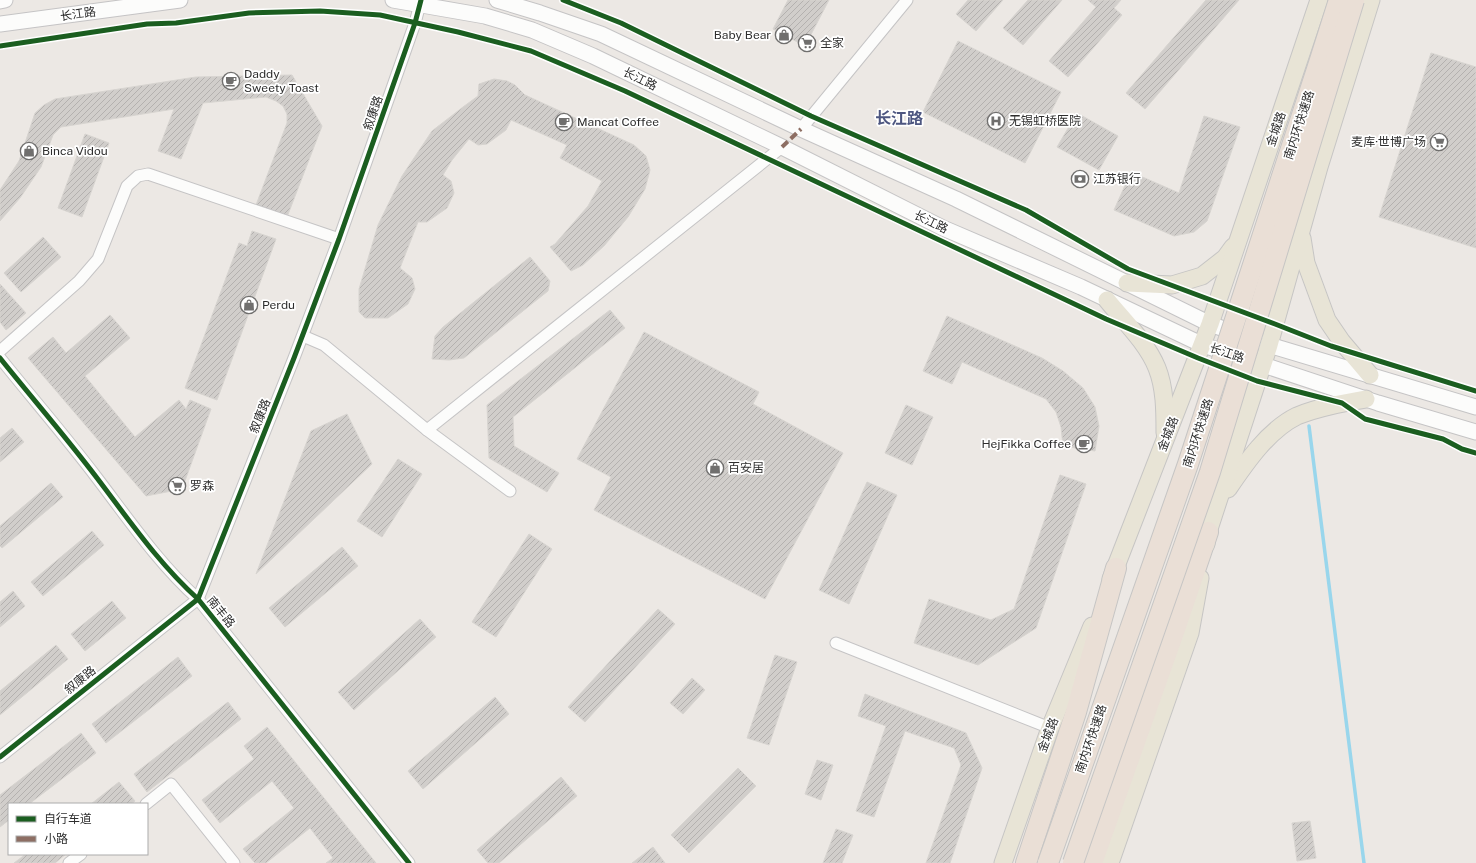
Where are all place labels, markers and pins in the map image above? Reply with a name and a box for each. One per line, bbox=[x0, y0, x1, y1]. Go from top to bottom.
shop icon: Baby Bear bbox=[774, 25, 794, 45]
place label: Baby Bear bbox=[714, 28, 771, 42]
supermarket icon: 全家 bbox=[797, 33, 817, 53]
place label: 全家 bbox=[820, 36, 844, 50]
place label: Daddy Sweety Toast bbox=[244, 67, 319, 95]
cafe icon: Daddy Sweety Toast bbox=[221, 71, 241, 91]
hospital icon: 无锡虹桥医院 bbox=[986, 111, 1006, 131]
cafe icon: Mancat Coffee bbox=[554, 112, 574, 132]
place label: 无锡虹桥医院 bbox=[1009, 114, 1081, 128]
place label: Mancat Coffee bbox=[577, 115, 659, 129]
supermarket icon: 麦库·世博广场 bbox=[1429, 132, 1449, 152]
place label: 麦库·世博广场 bbox=[1351, 135, 1426, 149]
shop icon: Binca Vidou bbox=[19, 141, 39, 161]
place label: Binca Vidou bbox=[42, 144, 108, 158]
bank icon: 江苏银行 bbox=[1070, 169, 1090, 189]
place label: 江苏银行 bbox=[1093, 172, 1141, 186]
shop icon: Perdu bbox=[239, 295, 259, 315]
place label: Perdu bbox=[262, 298, 295, 312]
cafe icon: HejFikka Coffee bbox=[1074, 434, 1094, 454]
place label: HejFikka Coffee bbox=[981, 437, 1071, 451]
shop icon: 百安居 bbox=[705, 458, 725, 478]
place label: 百安居 bbox=[728, 461, 764, 475]
supermarket icon: 罗森 bbox=[167, 476, 187, 496]
place label: 罗森 bbox=[190, 479, 214, 493]

